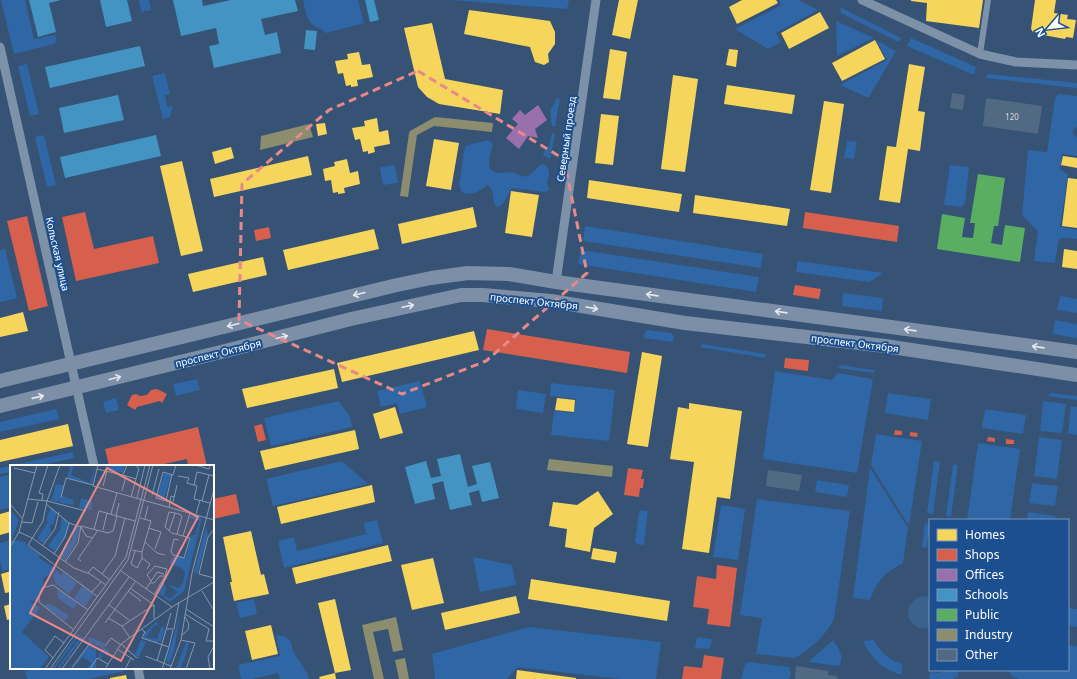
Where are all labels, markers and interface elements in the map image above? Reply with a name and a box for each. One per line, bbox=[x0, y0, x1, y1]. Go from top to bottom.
north arrow bbox=[1029, 8, 1069, 48]
text: N bbox=[1031, 25, 1048, 40]
street label: Северный проезд bbox=[553, 95, 579, 183]
house number: 120 bbox=[1005, 111, 1019, 122]
street label: Кольская улица bbox=[43, 216, 73, 292]
street label: проспект Октября bbox=[489, 289, 579, 313]
one-way arrow bbox=[353, 291, 366, 299]
one-way arrow bbox=[646, 291, 659, 299]
one-way arrow bbox=[401, 302, 414, 310]
one-way arrow bbox=[586, 304, 599, 312]
one-way arrow bbox=[775, 308, 788, 316]
one-way arrow bbox=[226, 322, 239, 329]
one-way arrow bbox=[903, 326, 916, 334]
street label: проспект Октября bbox=[810, 331, 900, 355]
one-way arrow bbox=[275, 332, 288, 340]
street label: проспект Октября bbox=[174, 336, 262, 370]
one-way arrow bbox=[1032, 343, 1045, 351]
one-way arrow bbox=[108, 374, 121, 382]
one-way arrow bbox=[31, 392, 44, 400]
inset map bbox=[10, 465, 214, 669]
legend bbox=[929, 519, 1069, 671]
text: Homes bbox=[965, 526, 1005, 543]
text: Shops bbox=[965, 546, 1000, 563]
text: Offices bbox=[965, 566, 1004, 583]
text: Schools bbox=[965, 586, 1008, 603]
text: Public bbox=[965, 606, 999, 623]
text: Industry bbox=[965, 626, 1013, 643]
text: Other bbox=[965, 646, 998, 663]

